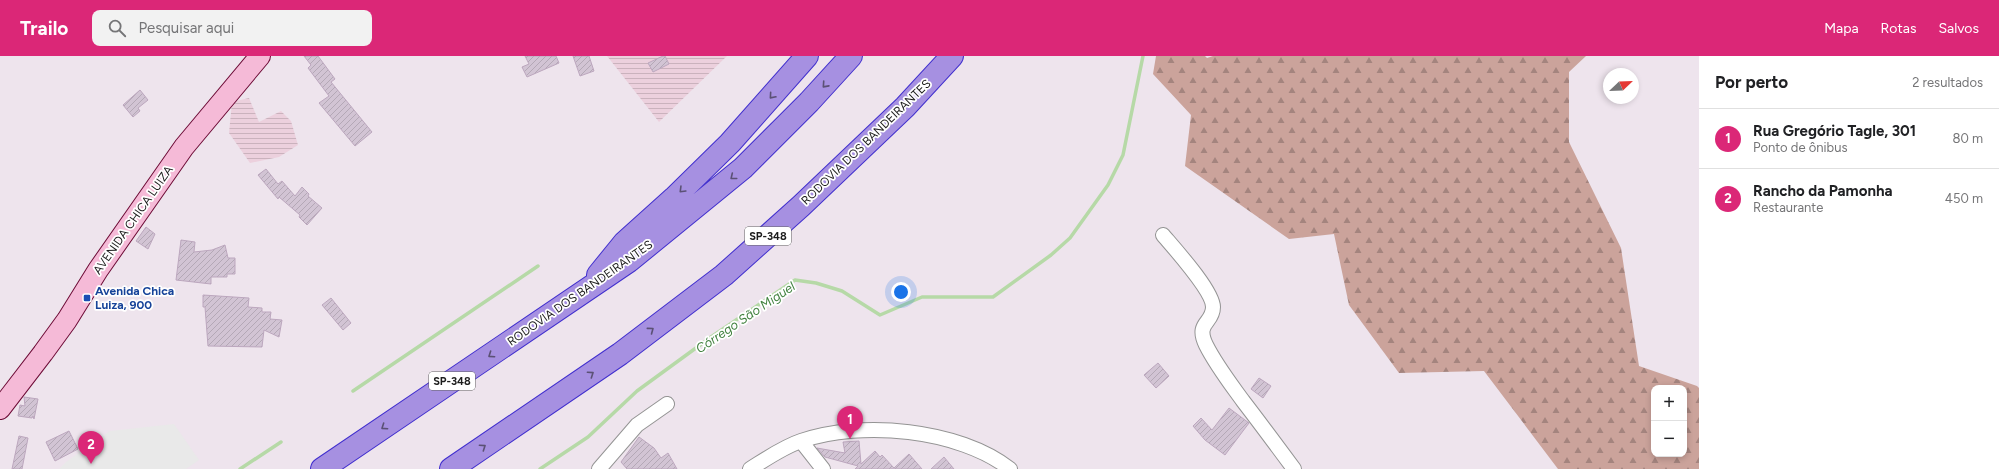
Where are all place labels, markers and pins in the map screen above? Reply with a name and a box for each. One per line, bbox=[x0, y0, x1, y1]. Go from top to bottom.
place label: Avenida Chica Luiza, 900 bbox=[95, 284, 174, 312]
marker: Avenida Chica Luiza, 900 bbox=[82, 293, 92, 303]
pin: 1 bbox=[837, 406, 863, 439]
pin: 2 bbox=[78, 431, 104, 464]

